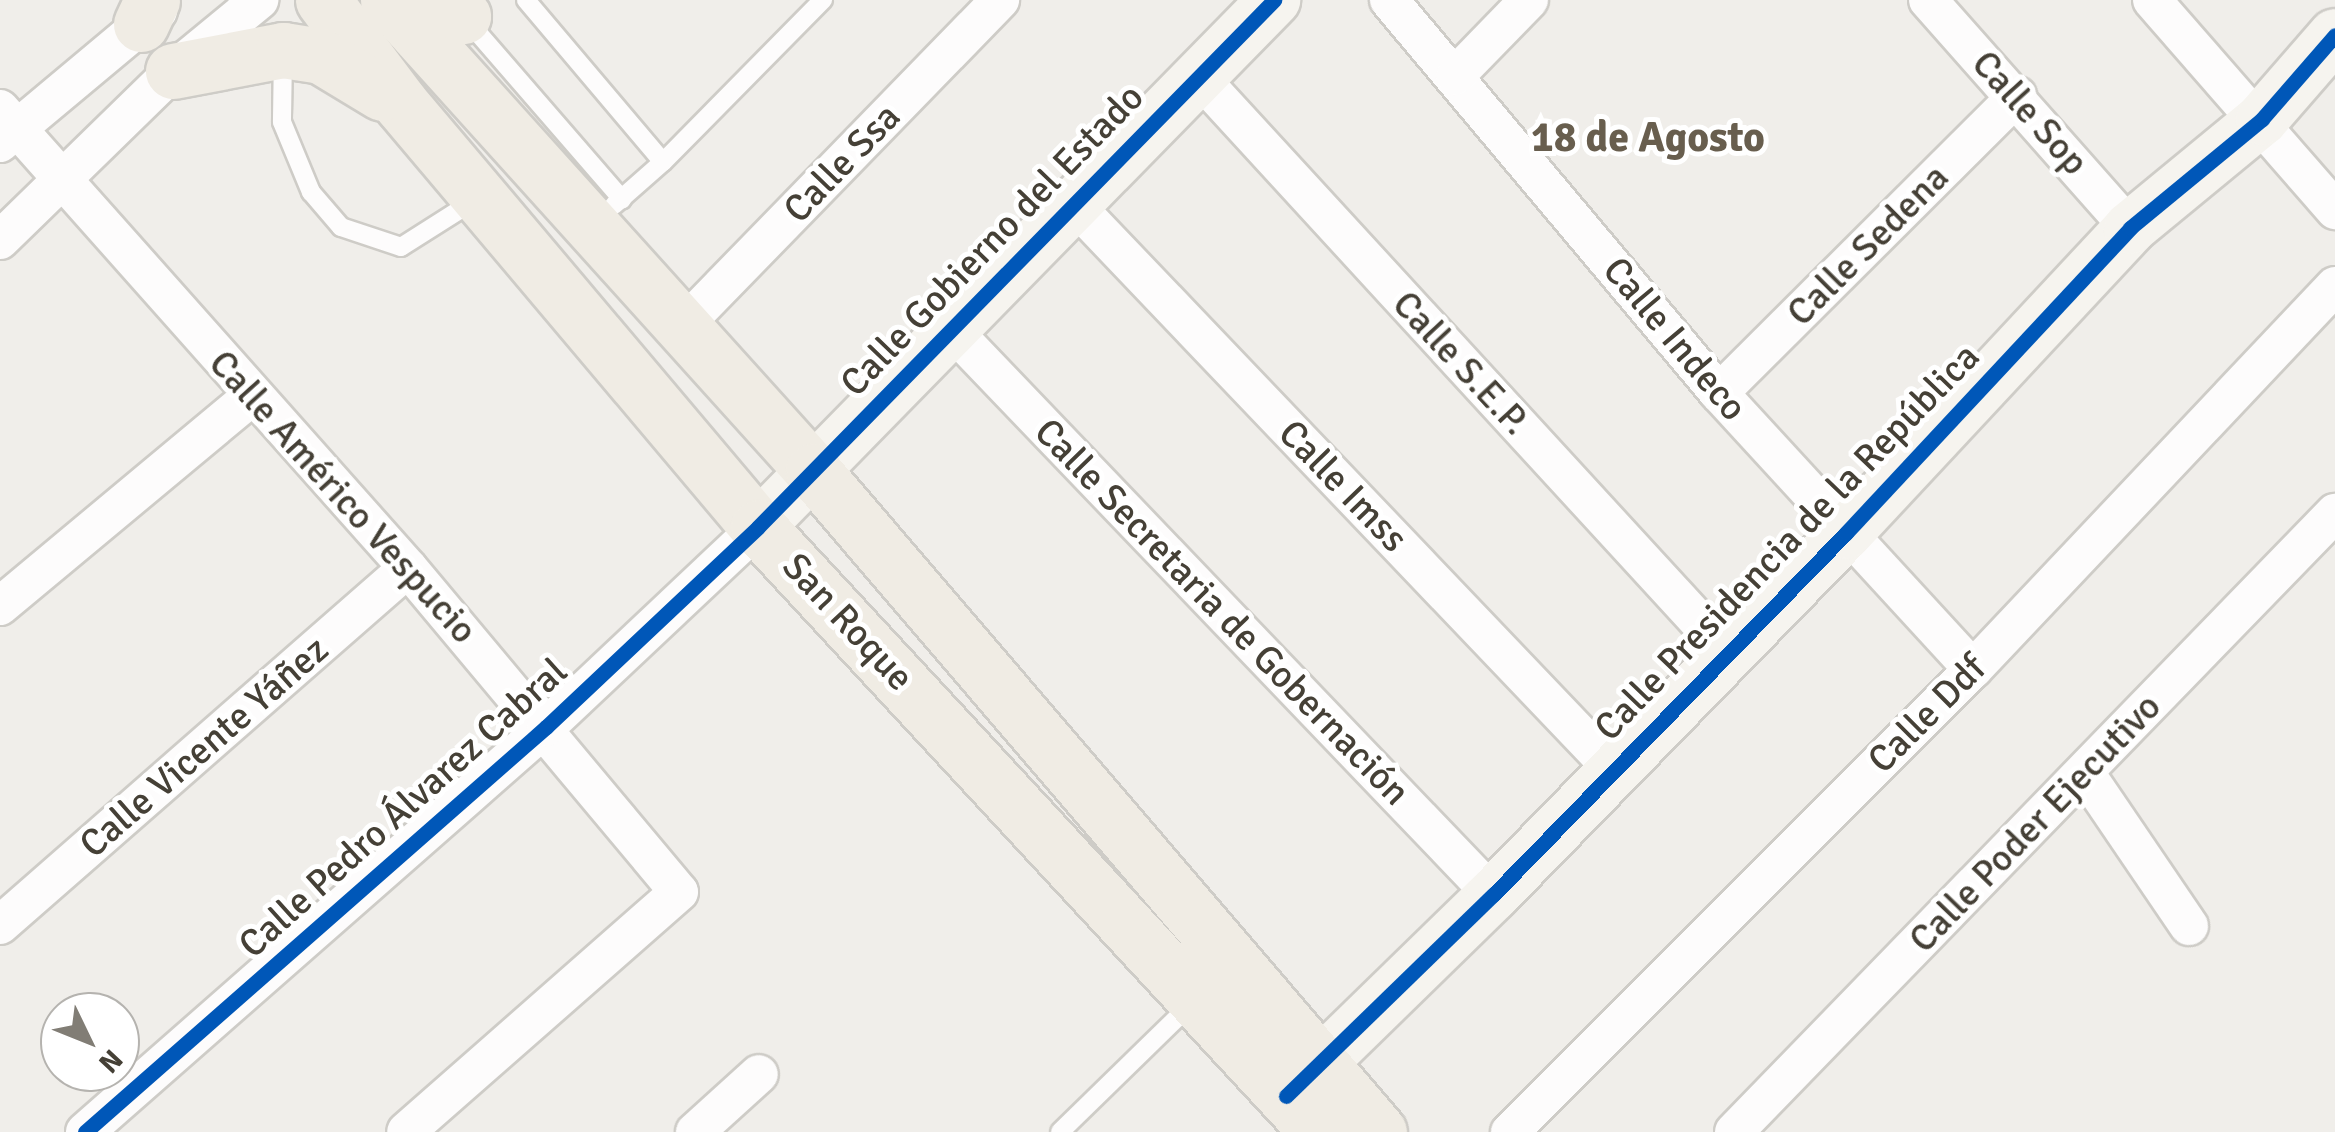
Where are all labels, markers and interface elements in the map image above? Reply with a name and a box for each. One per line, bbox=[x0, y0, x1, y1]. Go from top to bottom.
street label: Calle Sop bbox=[1962, 41, 2098, 185]
street label: Calle Gobierno del Estado bbox=[831, 74, 1153, 406]
street label: Calle Ssa bbox=[774, 94, 910, 232]
district label: 18 de Agosto bbox=[1531, 113, 1765, 163]
street label: Calle Sedena bbox=[1778, 155, 1958, 335]
street label: Calle Indeco bbox=[1593, 248, 1757, 430]
street label: Calle S.E.P. bbox=[1383, 282, 1539, 444]
street label: Calle Presidencia de la República bbox=[1585, 334, 1989, 750]
street label: Calle Américo Vespucio bbox=[199, 341, 487, 653]
street label: Calle Secretaria de Gobernación bbox=[1025, 409, 1419, 815]
street label: Calle Imss bbox=[1269, 411, 1417, 561]
street label: San Roque bbox=[773, 544, 923, 700]
street label: Calle Vicente Yáñez bbox=[71, 627, 337, 867]
street label: Calle Ddf bbox=[1858, 645, 1996, 783]
street label: Calle Pedro Álvarez Cabral bbox=[230, 649, 576, 967]
street label: Calle Poder Ejecutivo bbox=[1900, 684, 2170, 962]
north arrow bbox=[40, 992, 140, 1092]
text: N bbox=[91, 1042, 130, 1080]

